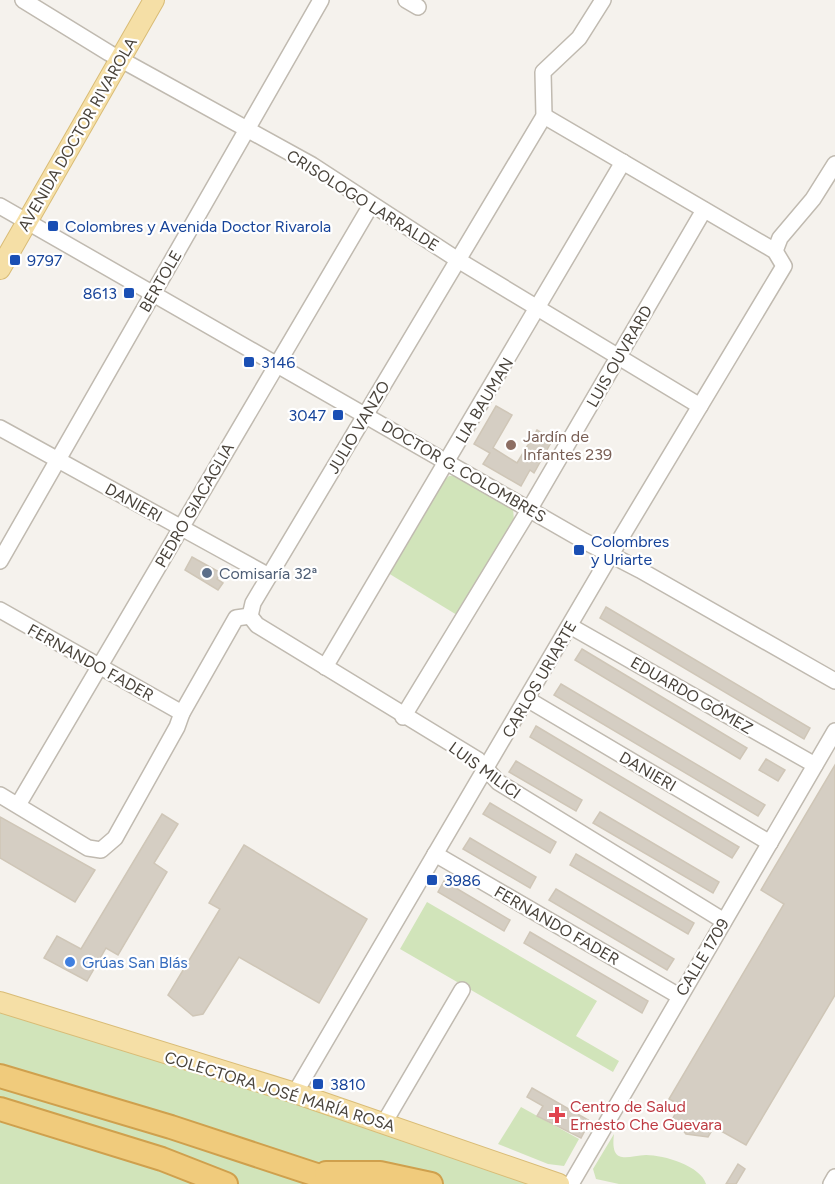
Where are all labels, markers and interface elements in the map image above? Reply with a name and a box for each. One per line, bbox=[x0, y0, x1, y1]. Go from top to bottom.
street label: AVENIDA DOCTOR RIVAROLA bbox=[14, 34, 141, 235]
street label: CRISOLOGO LARRALDE bbox=[283, 146, 442, 255]
place label: Colombres y Avenida Doctor Rivarola bbox=[65, 217, 331, 236]
marker: Colombres y Avenida Doctor Rivarola bbox=[46, 219, 60, 233]
street label: BERTOLE bbox=[135, 247, 186, 316]
place label: 9797 bbox=[27, 251, 63, 270]
marker: 9797 bbox=[8, 253, 22, 267]
place label: 8613 bbox=[83, 284, 117, 303]
marker: 8613 bbox=[122, 286, 136, 300]
street label: LUIS OUVRARD bbox=[583, 302, 656, 410]
place label: 3146 bbox=[261, 353, 295, 372]
street label: LIA BAUMAN bbox=[452, 354, 517, 446]
marker: 3146 bbox=[242, 355, 256, 369]
street label: JULIO VANZO bbox=[323, 377, 394, 477]
place label: 3047 bbox=[289, 406, 326, 425]
marker: 3047 bbox=[331, 408, 345, 422]
street label: DOCTOR G. COLOMBRES bbox=[378, 417, 549, 526]
place label: Jardín de Infantes 239 bbox=[523, 427, 612, 464]
marker: Jardín de Infantes 239 bbox=[504, 438, 518, 452]
street label: PEDRO GIACAGLIA bbox=[151, 440, 238, 571]
street label: DANIERI bbox=[102, 479, 166, 526]
place label: Colombres y Uriarte bbox=[591, 532, 669, 569]
marker: Colombres y Uriarte bbox=[572, 543, 586, 557]
place label: Comisaría 32ª bbox=[219, 564, 317, 583]
marker: Comisaría 32ª bbox=[200, 566, 214, 580]
street label: CARLOS URIARTE bbox=[498, 618, 581, 741]
street label: FERNANDO FADER bbox=[24, 620, 157, 705]
street label: EDUARDO GÓMEZ bbox=[627, 653, 756, 738]
street label: LUIS MILICI bbox=[445, 738, 524, 803]
street label: DANIERI bbox=[616, 748, 680, 795]
place label: 3986 bbox=[444, 871, 481, 890]
marker: 3986 bbox=[425, 873, 439, 887]
street label: FERNANDO FADER bbox=[491, 882, 623, 969]
street label: CALLE 1709 bbox=[672, 915, 733, 999]
place label: Grúas San Blás bbox=[82, 953, 188, 972]
marker: Grúas San Blás bbox=[63, 955, 77, 969]
street label: COLECTORA JOSÉ MARÍA ROSA bbox=[162, 1047, 397, 1136]
place label: 3810 bbox=[330, 1075, 365, 1094]
marker: 3810 bbox=[311, 1077, 325, 1091]
place label: Centro de Salud Ernesto Che Guevara bbox=[570, 1097, 722, 1134]
marker: Centro de Salud Ernesto Che Guevara bbox=[548, 1106, 566, 1124]

